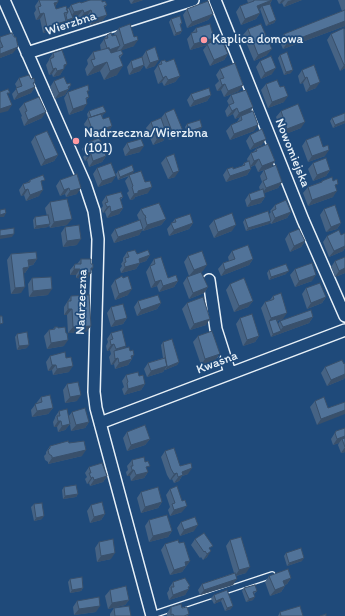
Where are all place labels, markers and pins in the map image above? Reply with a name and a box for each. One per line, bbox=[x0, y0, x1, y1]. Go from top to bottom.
place label: Kaplica domowa bbox=[212, 32, 303, 48]
marker: Kaplica domowa bbox=[199, 35, 209, 45]
place label: Nadrzeczna/Wierzbna (101) bbox=[84, 126, 208, 157]
marker: Nadrzeczna/Wierzbna (101) bbox=[71, 136, 81, 146]

